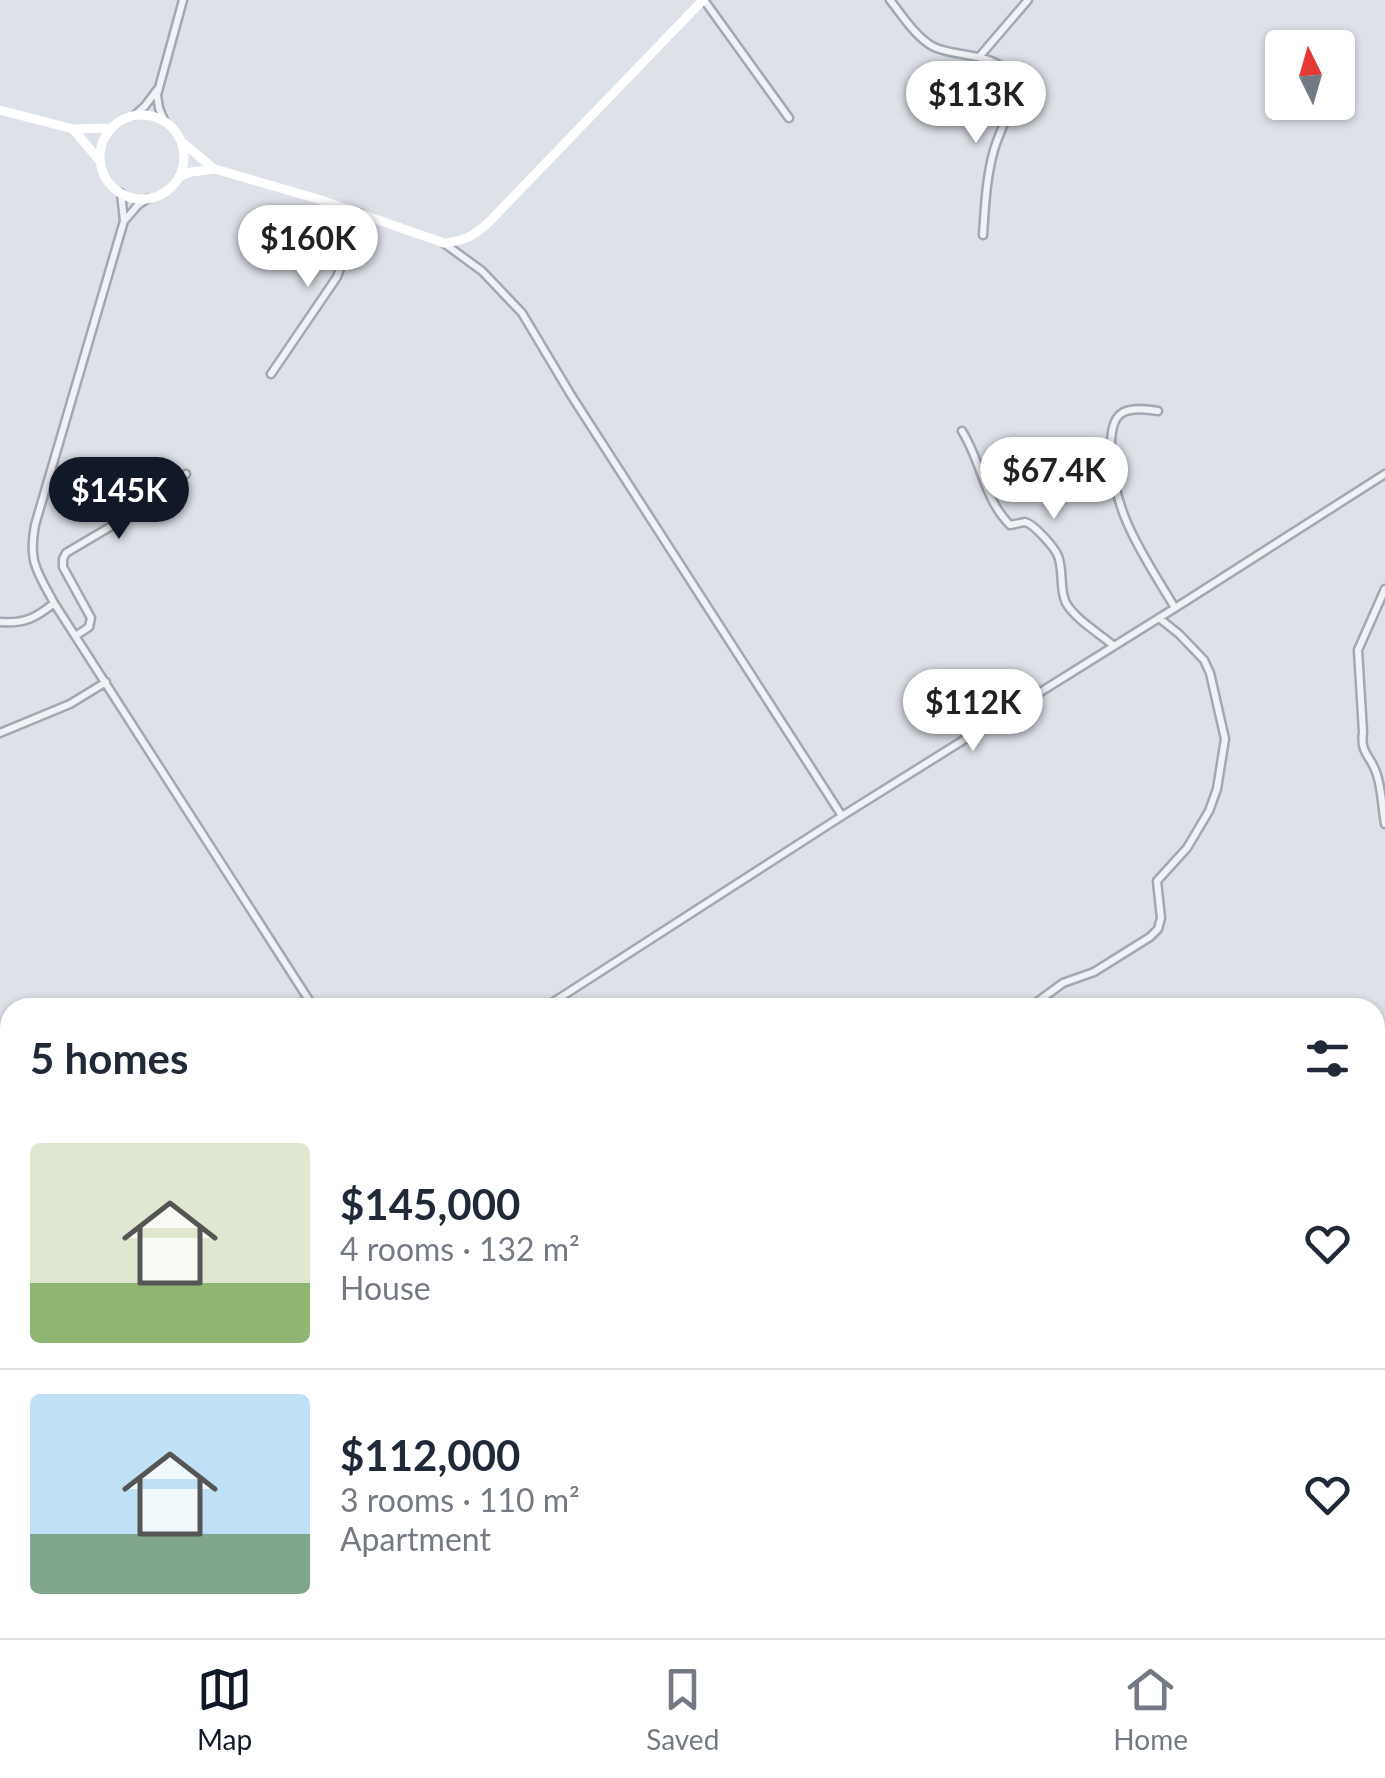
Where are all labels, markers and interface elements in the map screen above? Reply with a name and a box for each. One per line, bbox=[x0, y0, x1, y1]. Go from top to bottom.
north arrow bbox=[1265, 30, 1355, 120]
map controls bbox=[1265, 30, 1355, 120]
pin: $113K bbox=[906, 61, 1046, 146]
text: $113K bbox=[928, 74, 1024, 113]
pin: $160K bbox=[238, 205, 378, 290]
text: $160K bbox=[260, 218, 356, 257]
pin: $67.4K bbox=[973, 437, 1135, 522]
text: $67.4K bbox=[1002, 450, 1106, 489]
pin: $145K bbox=[49, 457, 189, 542]
text: $145K bbox=[71, 470, 167, 509]
pin: $112K bbox=[903, 669, 1043, 754]
text: $112K bbox=[925, 682, 1021, 721]
icon: filters bbox=[1300, 1031, 1355, 1086]
text: 5 homes bbox=[30, 1033, 188, 1083]
text: $145,000 bbox=[340, 1179, 520, 1229]
icon: home bbox=[110, 1183, 230, 1303]
icon: heart bbox=[1300, 1216, 1355, 1271]
text: 4 rooms · 132 m² bbox=[340, 1229, 580, 1268]
text: House bbox=[340, 1268, 431, 1307]
text: $112,000 bbox=[340, 1430, 520, 1480]
icon: home bbox=[110, 1434, 230, 1554]
icon: heart bbox=[1300, 1467, 1355, 1522]
text: 3 rooms · 110 m² bbox=[340, 1480, 580, 1519]
text: Apartment bbox=[340, 1519, 491, 1558]
tab: Map bbox=[197, 1662, 252, 1756]
tab: Saved bbox=[646, 1662, 719, 1756]
tab: Home bbox=[1113, 1662, 1188, 1756]

